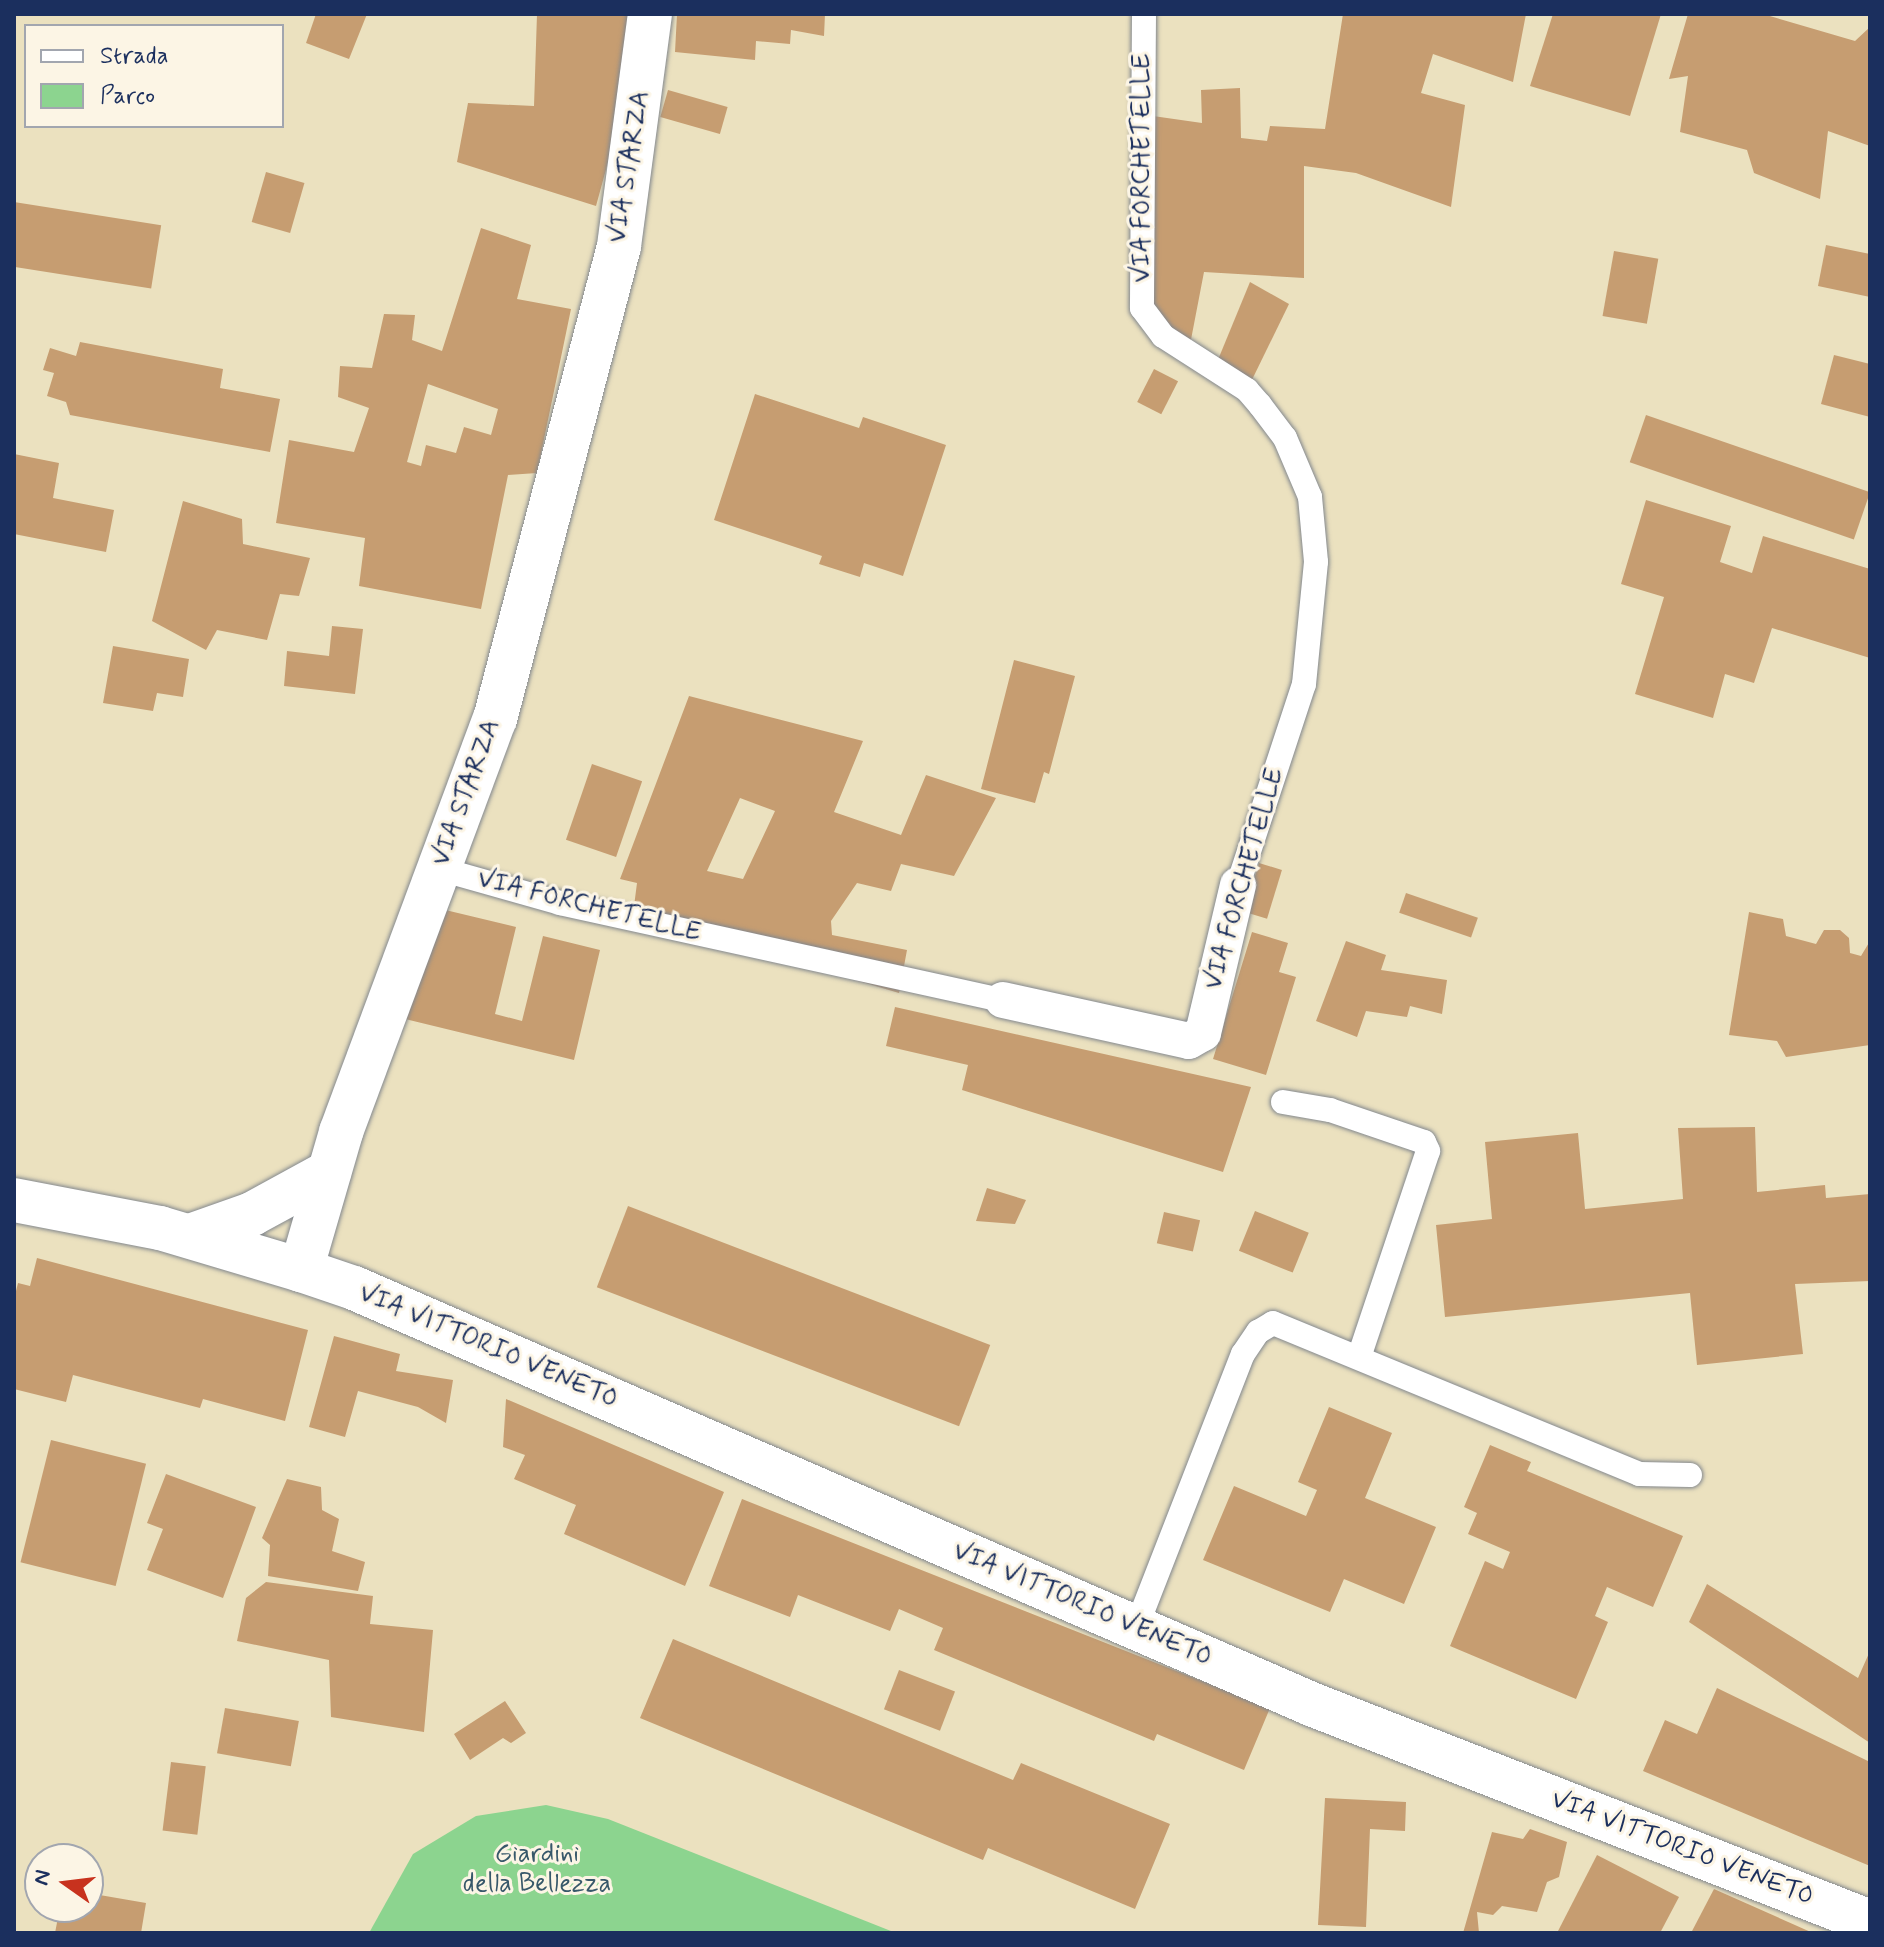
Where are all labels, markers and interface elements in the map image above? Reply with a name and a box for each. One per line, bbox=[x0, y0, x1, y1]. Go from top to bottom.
legend bbox=[24, 24, 284, 128]
text: Strada bbox=[100, 41, 169, 72]
street label: VIA FORCHETELLE bbox=[1127, 53, 1159, 283]
text: Parco bbox=[100, 81, 155, 112]
street label: VIA STARZA bbox=[603, 89, 657, 245]
street label: VIA STARZA bbox=[426, 716, 508, 870]
street label: VIA FORCHETELLE bbox=[1198, 764, 1292, 994]
street label: VIA FORCHETELLE bbox=[473, 864, 705, 950]
street label: VIA VITTORIO VENETO bbox=[354, 1278, 622, 1416]
street label: VIA VITTORIO VENETO bbox=[948, 1536, 1216, 1674]
street label: VIA VITTORIO VENETO bbox=[1546, 1784, 1818, 1914]
park label: Giardini della Bellezza bbox=[461, 1839, 613, 1900]
north arrow bbox=[24, 1843, 104, 1923]
text: N bbox=[27, 1867, 58, 1888]

